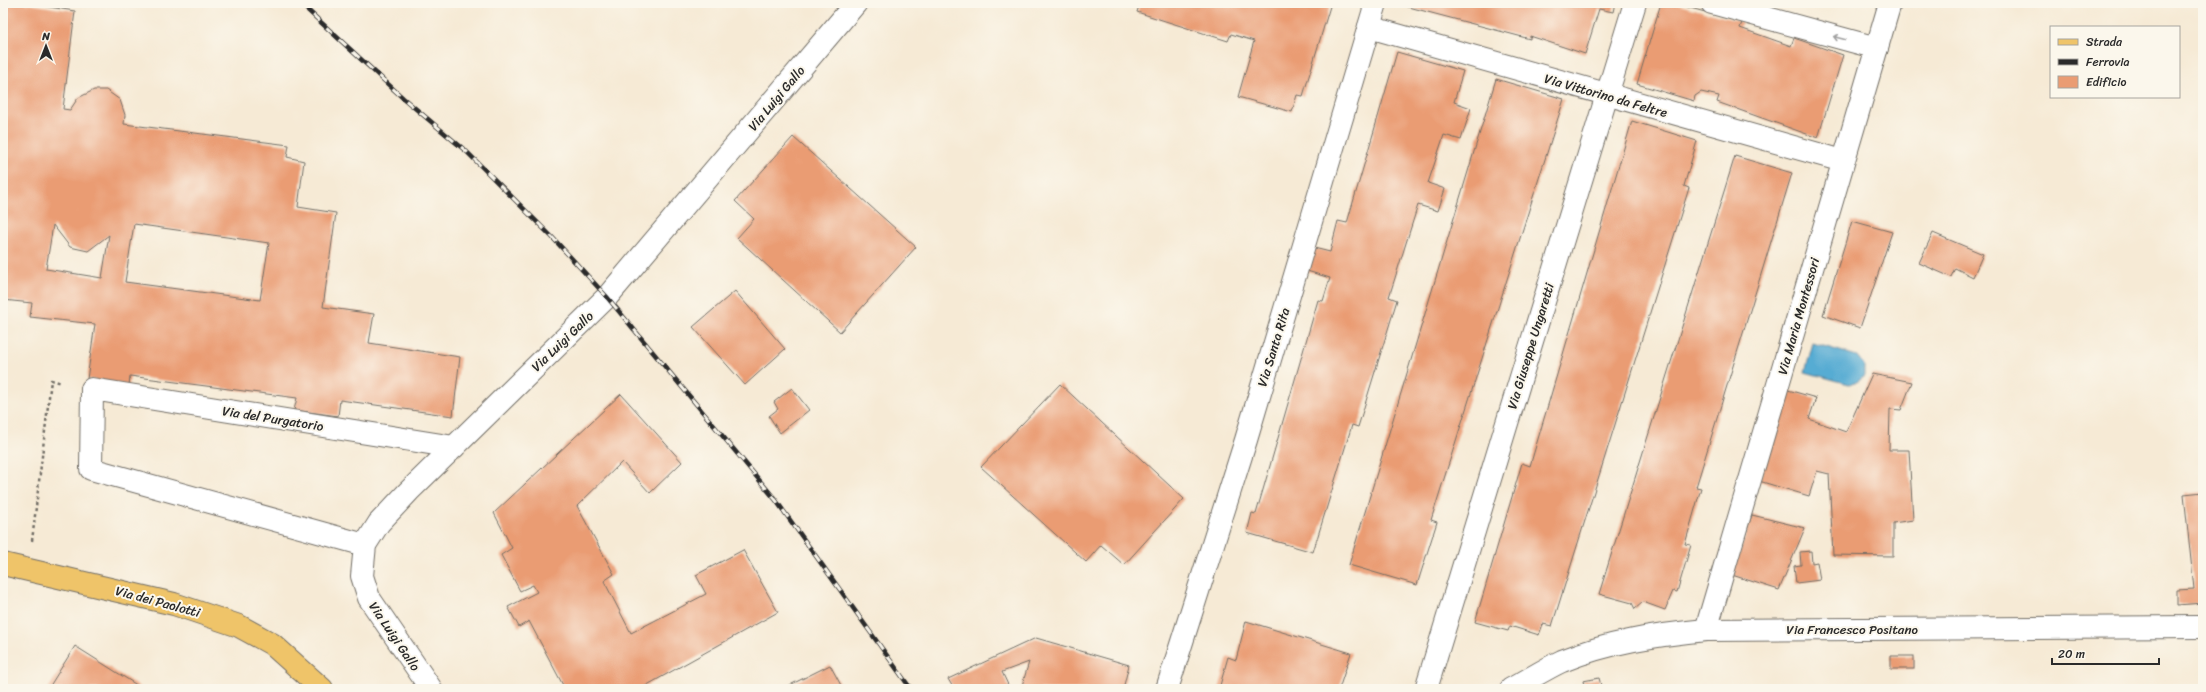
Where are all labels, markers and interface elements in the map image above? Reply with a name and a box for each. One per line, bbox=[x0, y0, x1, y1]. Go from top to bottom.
north arrow bbox=[26, 26, 66, 66]
legend bbox=[2050, 26, 2180, 98]
text: N bbox=[41, 27, 50, 46]
text: Strada bbox=[2086, 31, 2123, 53]
one-way arrow bbox=[1833, 34, 1846, 41]
text: Ferrovia bbox=[2086, 51, 2130, 73]
street label: Via Luigi Gallo bbox=[742, 60, 811, 136]
street label: Via Vittorino da Feltre bbox=[1542, 67, 1670, 124]
text: Edificio bbox=[2086, 71, 2126, 93]
street label: Via Maria Montessori bbox=[1771, 254, 1826, 377]
street label: Via Giuseppe Ungaretti bbox=[1500, 280, 1561, 412]
street label: Via Santa Rita bbox=[1251, 304, 1297, 390]
street label: Via Luigi Gallo bbox=[526, 305, 599, 377]
street label: Via del Purgatorio bbox=[221, 399, 326, 438]
street label: Via dei Paolotti bbox=[113, 579, 203, 624]
street label: Via Luigi Gallo bbox=[363, 597, 427, 676]
street label: Via Francesco Positano bbox=[1786, 618, 1918, 641]
scale bar bbox=[2052, 640, 2159, 666]
text: 20 m bbox=[2058, 643, 2085, 665]

